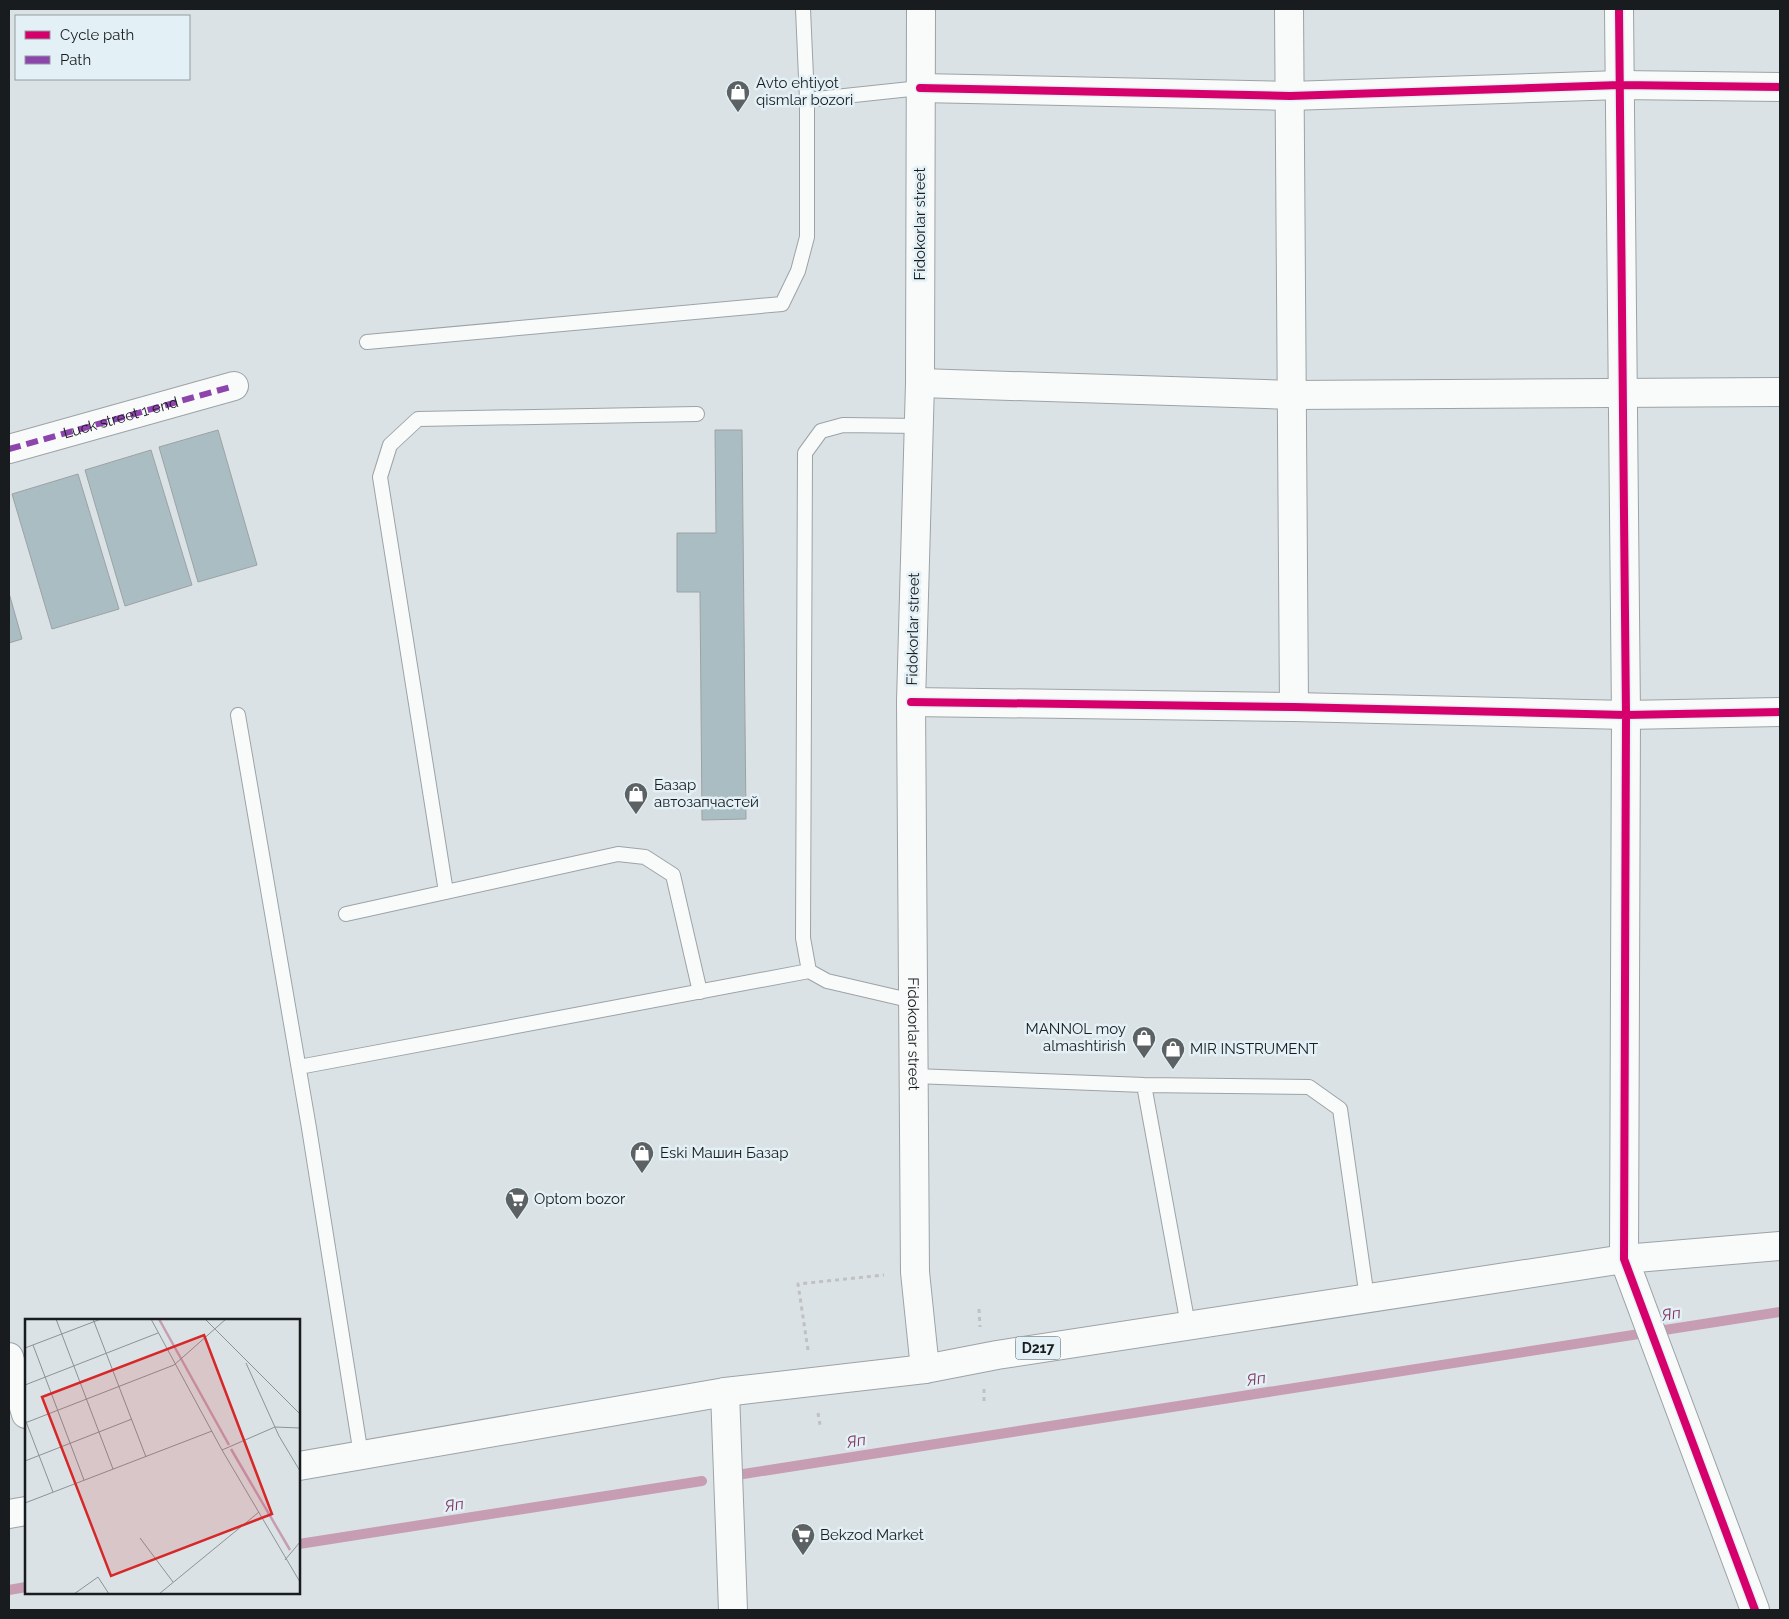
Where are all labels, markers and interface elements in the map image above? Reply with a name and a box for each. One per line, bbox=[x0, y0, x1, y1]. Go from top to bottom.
legend bbox=[15, 15, 190, 80]
text: Cycle path bbox=[60, 26, 134, 44]
text: Path bbox=[60, 51, 91, 69]
place label: Avto ehtiyot qismlar bozori bbox=[756, 74, 853, 109]
shop icon: Avto ehtiyot qismlar bozori bbox=[725, 79, 751, 113]
street label: Fidokorlar street bbox=[911, 168, 929, 280]
street label: Luck street 1 end bbox=[61, 393, 180, 442]
street label: Fidokorlar street bbox=[903, 572, 923, 686]
place label: Базар автозапчастей bbox=[654, 776, 759, 811]
shop icon: Базар автозапчастей bbox=[623, 781, 649, 815]
street label: Fidokorlar street bbox=[904, 977, 923, 1090]
place label: MANNOL moy almashtirish bbox=[1026, 1020, 1126, 1055]
shop icon: MANNOL moy almashtirish bbox=[1131, 1025, 1157, 1059]
shop icon: MIR INSTRUMENT bbox=[1160, 1036, 1186, 1070]
place label: MIR INSTRUMENT bbox=[1190, 1040, 1318, 1058]
shop icon: Eski Машин Базар bbox=[629, 1140, 655, 1174]
place label: Eski Машин Базар bbox=[660, 1144, 788, 1162]
supermarket icon: Optom bozor bbox=[504, 1186, 530, 1220]
place label: Optom bozor bbox=[534, 1190, 626, 1208]
water label: Яп bbox=[1660, 1303, 1682, 1325]
inset map bbox=[25, 1319, 300, 1594]
road number: D217 bbox=[1016, 1336, 1060, 1360]
water label: Яп bbox=[1245, 1368, 1267, 1390]
water label: Яп bbox=[845, 1430, 867, 1452]
water label: Яп bbox=[443, 1494, 465, 1516]
supermarket icon: Bekzod Market bbox=[790, 1522, 816, 1556]
place label: Bekzod Market bbox=[820, 1526, 924, 1544]

